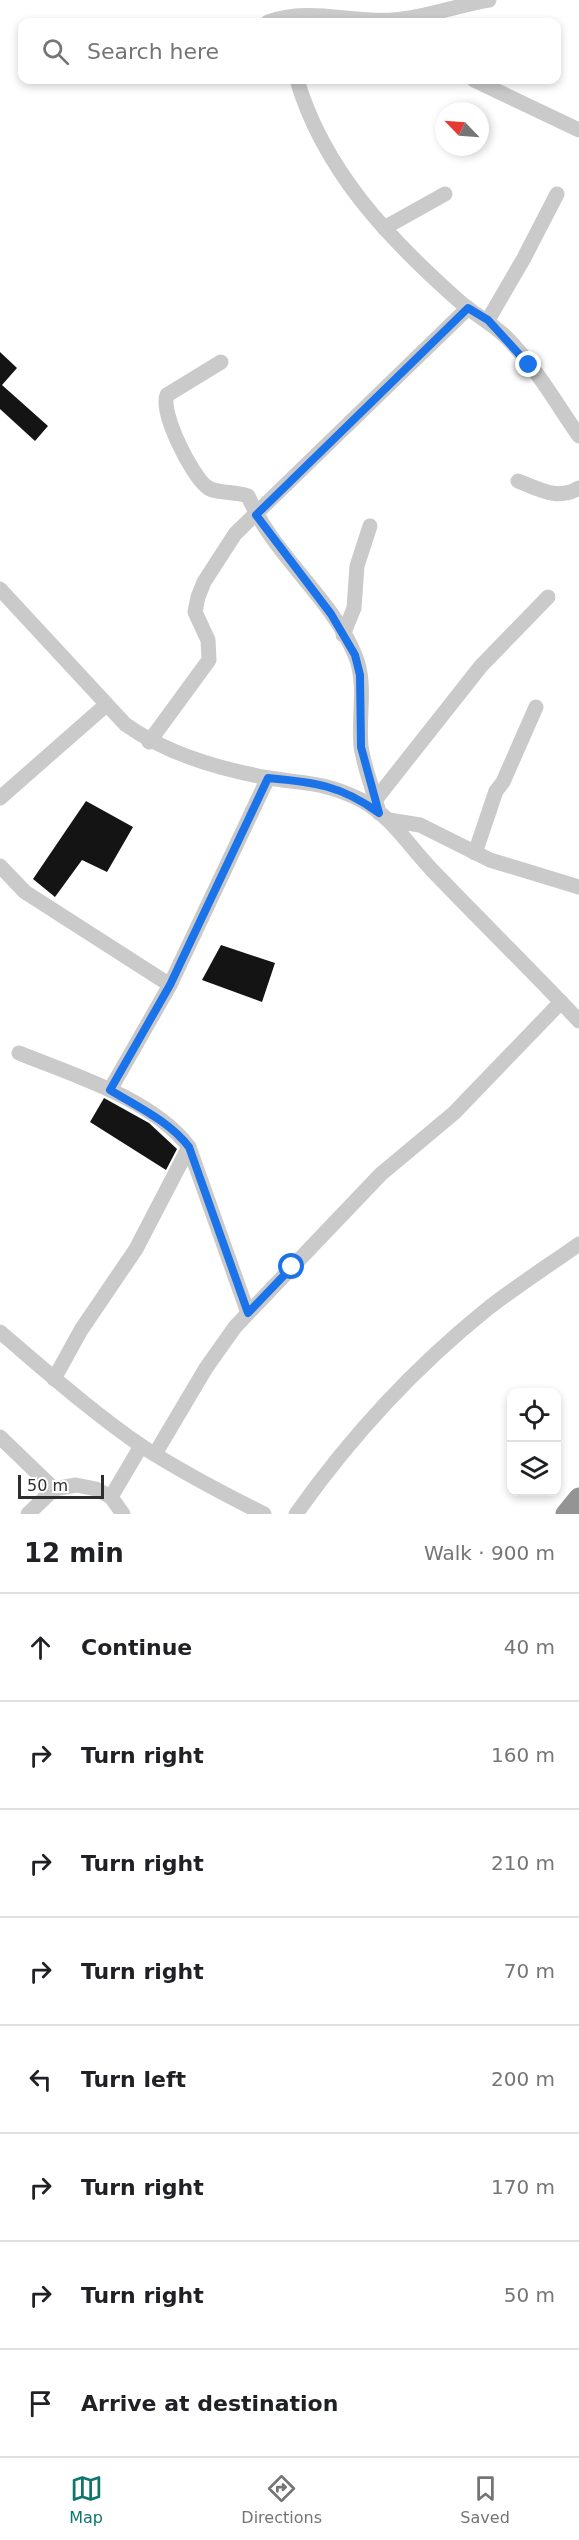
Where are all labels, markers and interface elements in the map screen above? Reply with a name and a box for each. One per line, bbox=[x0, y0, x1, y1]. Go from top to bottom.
search box bbox=[18, 18, 561, 84]
icon: search bbox=[39, 35, 72, 68]
text: Search here bbox=[87, 39, 219, 64]
north arrow bbox=[435, 102, 489, 156]
route end bbox=[515, 351, 541, 377]
route start bbox=[278, 1253, 304, 1279]
map controls bbox=[507, 1388, 561, 1496]
button: locate bbox=[507, 1388, 561, 1442]
button: layers bbox=[507, 1442, 561, 1496]
scale bar bbox=[18, 1472, 104, 1500]
text: 50 m bbox=[27, 1476, 68, 1495]
text: 12 min bbox=[24, 1538, 124, 1568]
text: Walk · 900 m bbox=[424, 1541, 555, 1565]
icon: ahead bbox=[24, 1631, 57, 1664]
text: Continue bbox=[81, 1635, 192, 1660]
text: 40 m bbox=[504, 1635, 555, 1659]
icon: right bbox=[24, 1739, 57, 1772]
text: Turn right bbox=[81, 1743, 204, 1768]
text: 160 m bbox=[491, 1743, 555, 1767]
icon: right bbox=[24, 1847, 57, 1880]
text: Turn right bbox=[81, 1851, 204, 1876]
text: 210 m bbox=[491, 1851, 555, 1875]
icon: right bbox=[24, 1955, 57, 1988]
text: Turn right bbox=[81, 1959, 204, 1984]
text: 70 m bbox=[504, 1959, 555, 1983]
icon: left bbox=[24, 2063, 57, 2096]
text: Turn left bbox=[81, 2067, 186, 2092]
text: 200 m bbox=[491, 2067, 555, 2091]
icon: right bbox=[24, 2171, 57, 2204]
text: Turn right bbox=[81, 2175, 204, 2200]
text: 170 m bbox=[491, 2175, 555, 2199]
icon: right bbox=[24, 2279, 57, 2312]
text: Turn right bbox=[81, 2283, 204, 2308]
text: 50 m bbox=[504, 2283, 555, 2307]
icon: arrive bbox=[24, 2387, 57, 2420]
text: Arrive at destination bbox=[81, 2391, 338, 2416]
tab: Map bbox=[69, 2472, 103, 2527]
tab: Directions bbox=[241, 2472, 322, 2527]
tab: Saved bbox=[460, 2472, 510, 2527]

